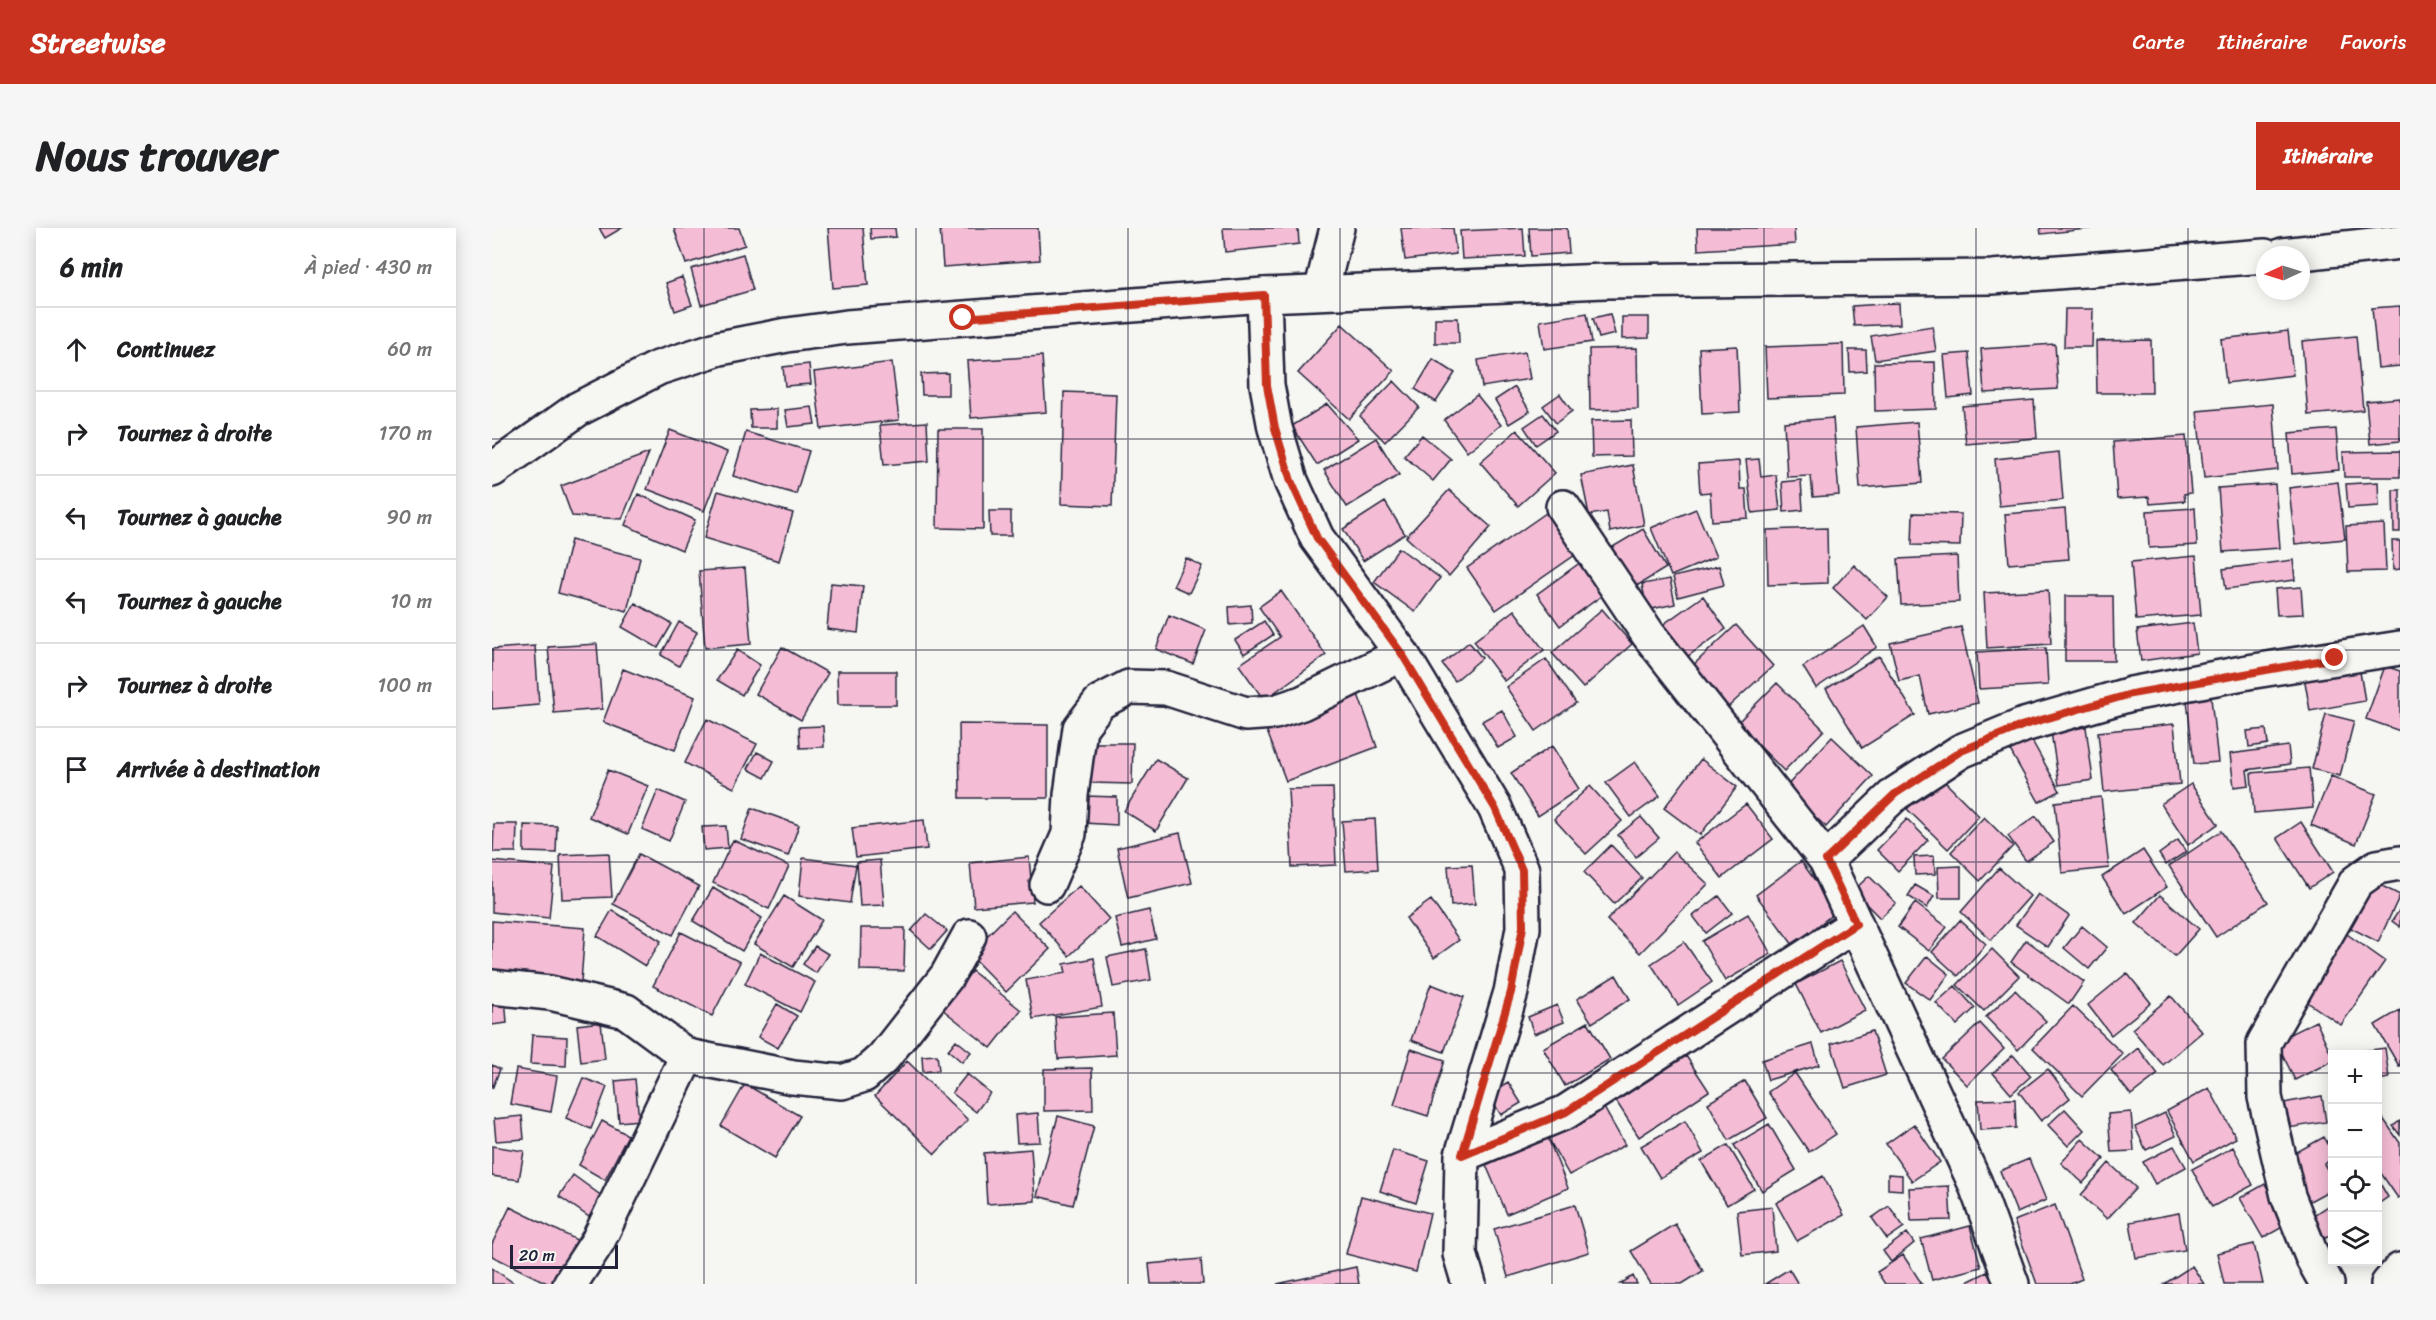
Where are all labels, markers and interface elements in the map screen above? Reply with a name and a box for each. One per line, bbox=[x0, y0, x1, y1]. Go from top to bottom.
text: Streetwise bbox=[30, 18, 166, 67]
text: Carte bbox=[2133, 23, 2185, 61]
text: Itinéraire bbox=[2218, 23, 2308, 61]
text: Favoris bbox=[2341, 23, 2406, 61]
text: Nous trouver bbox=[36, 119, 276, 193]
button: Itinéraire bbox=[2256, 122, 2400, 190]
text: 6 min bbox=[60, 244, 123, 290]
north arrow bbox=[2256, 246, 2310, 300]
text: À pied · 430 m bbox=[304, 250, 432, 285]
route start bbox=[949, 304, 975, 330]
text: Continuez bbox=[117, 330, 215, 369]
text: 60 m bbox=[387, 332, 432, 367]
icon: ahead bbox=[60, 333, 93, 366]
text: Tournez à droite bbox=[117, 414, 272, 453]
text: 170 m bbox=[379, 416, 432, 451]
icon: right bbox=[60, 417, 93, 450]
text: Tournez à gauche bbox=[117, 498, 282, 537]
text: 90 m bbox=[387, 500, 432, 535]
icon: left bbox=[60, 501, 93, 534]
text: Tournez à gauche bbox=[117, 582, 282, 621]
text: 10 m bbox=[390, 584, 432, 619]
icon: left bbox=[60, 585, 93, 618]
route end bbox=[2321, 644, 2347, 670]
text: Tournez à droite bbox=[117, 666, 272, 705]
text: 100 m bbox=[378, 668, 432, 703]
icon: right bbox=[60, 669, 93, 702]
text: Arrivée à destination bbox=[117, 750, 320, 789]
icon: arrive bbox=[60, 753, 93, 786]
map controls bbox=[2328, 1050, 2382, 1266]
button: + bbox=[2328, 1050, 2382, 1104]
button: − bbox=[2328, 1104, 2382, 1158]
button: locate bbox=[2328, 1158, 2382, 1212]
button: layers bbox=[2328, 1212, 2382, 1266]
text: 20 m bbox=[519, 1241, 555, 1270]
scale bar bbox=[510, 1242, 618, 1270]

